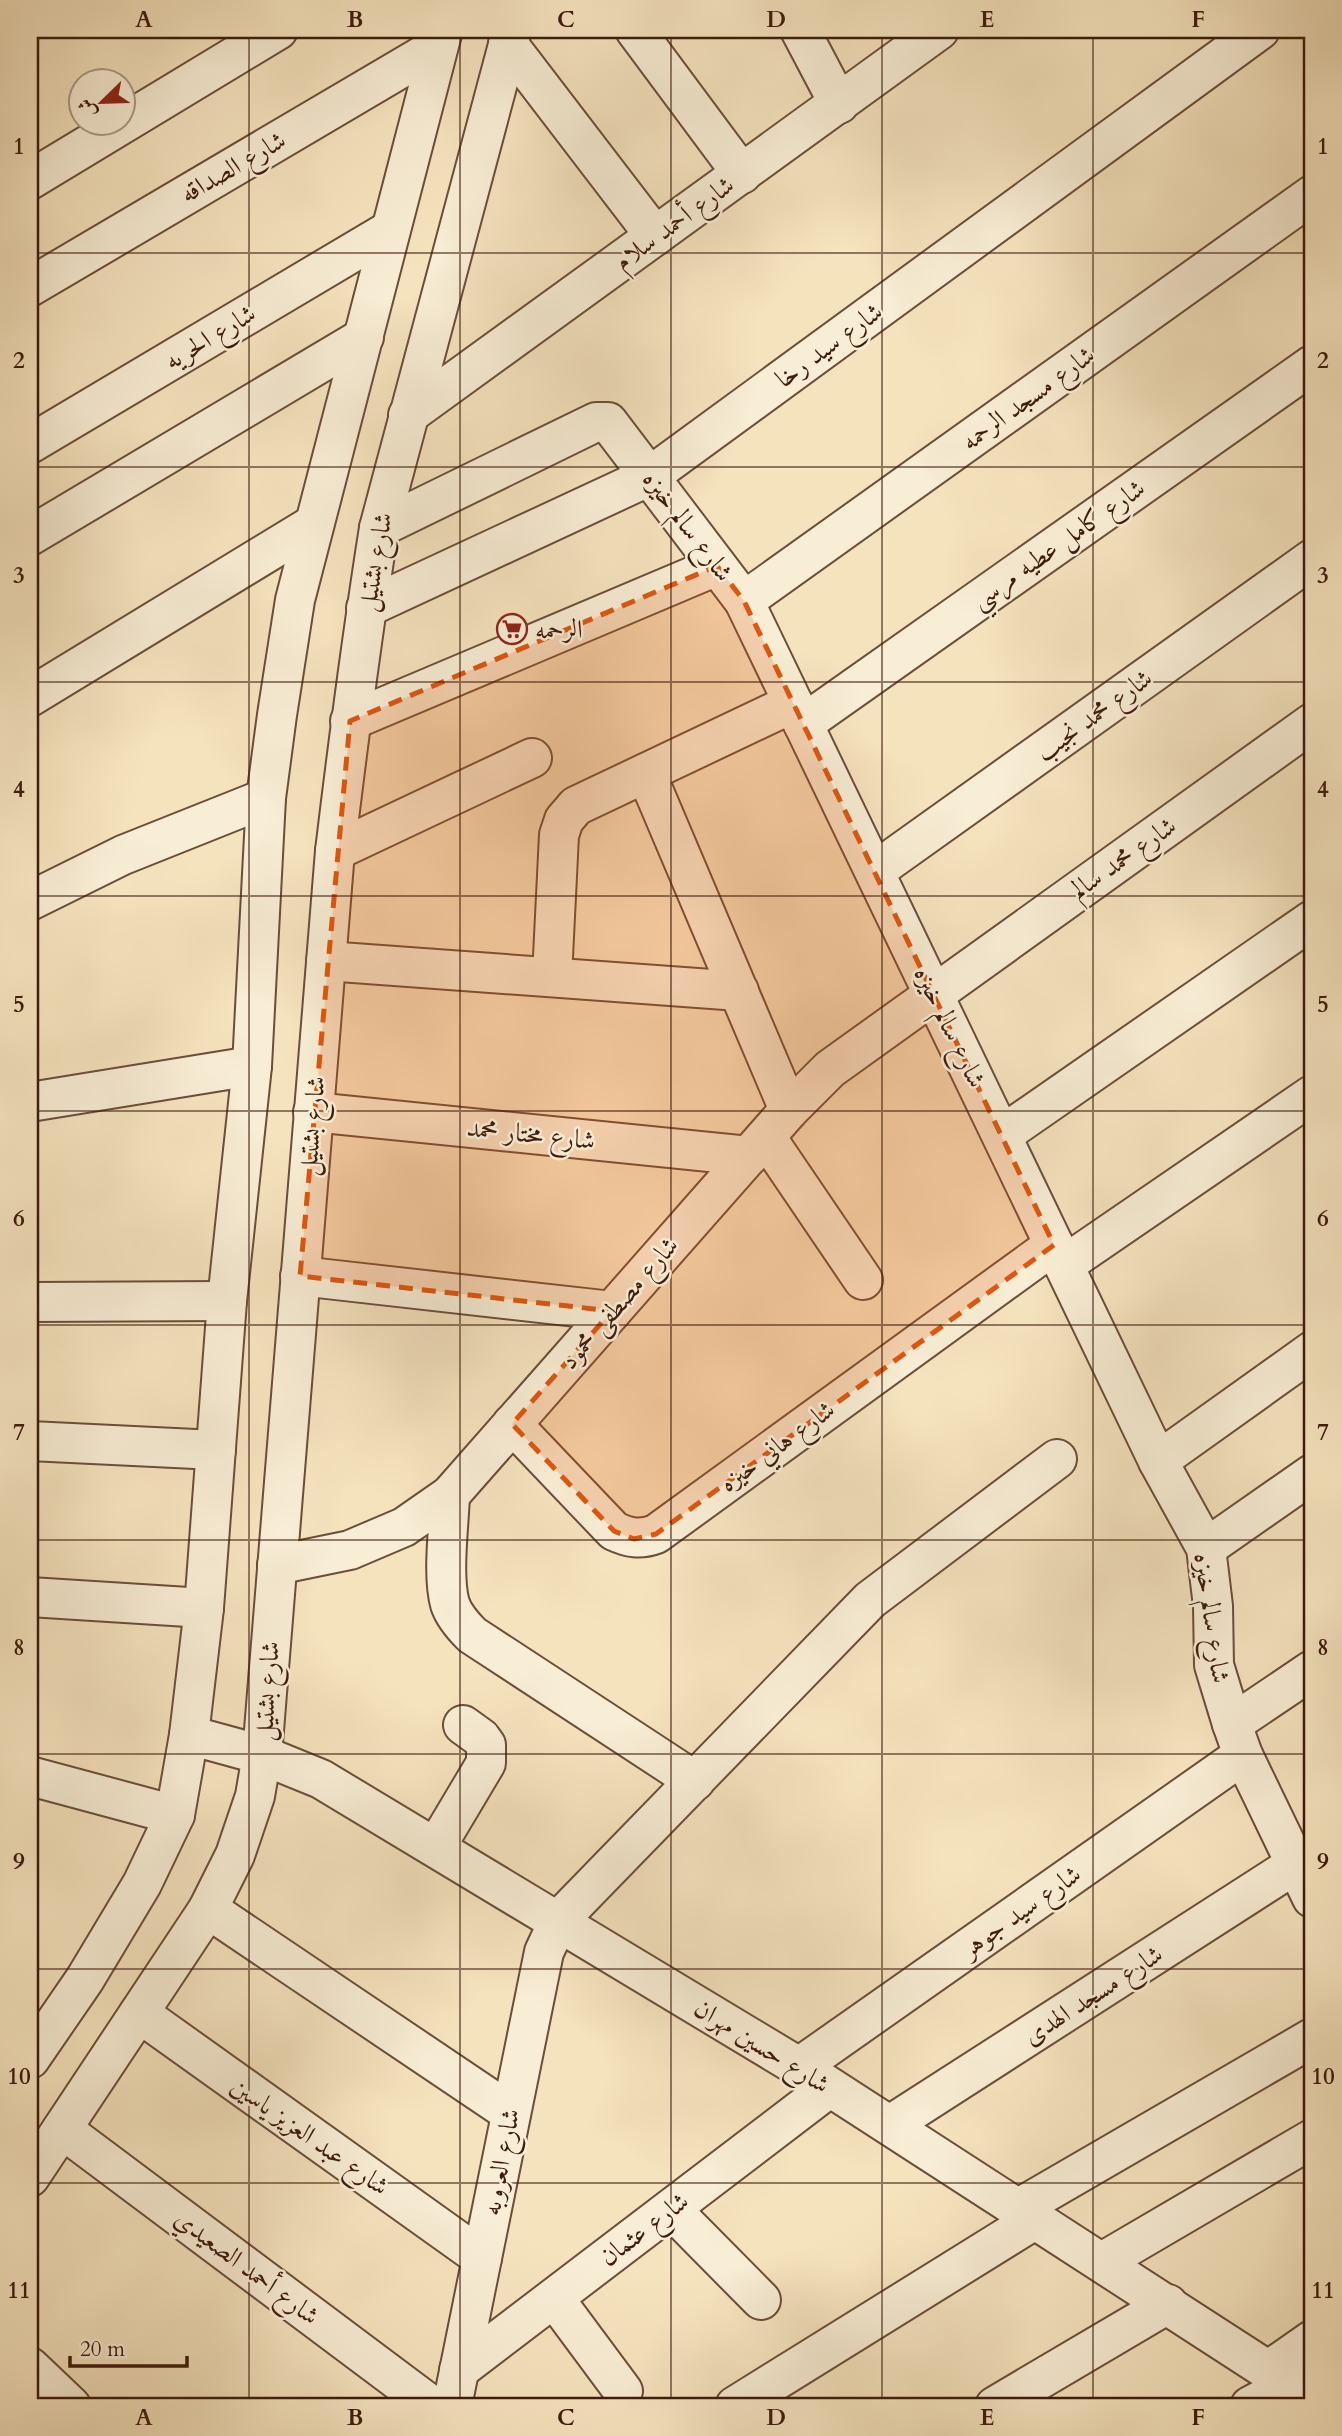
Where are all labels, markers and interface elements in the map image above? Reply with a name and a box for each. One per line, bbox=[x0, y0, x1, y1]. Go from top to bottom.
text: A bbox=[135, 4, 153, 35]
text: B bbox=[347, 4, 363, 35]
text: C bbox=[557, 4, 575, 35]
text: D bbox=[766, 4, 786, 35]
text: E bbox=[980, 4, 994, 35]
text: F bbox=[1191, 4, 1205, 35]
north arrow bbox=[66, 66, 136, 136]
text: ش bbox=[72, 94, 103, 122]
street label: شارع الصداقه bbox=[174, 123, 294, 215]
text: 1 bbox=[13, 131, 25, 162]
text: 1 bbox=[1317, 131, 1329, 162]
street label: شارع أحمد سلام bbox=[607, 167, 744, 283]
street label: شارع سيد رخا bbox=[768, 294, 892, 399]
street label: شارع الحريه bbox=[158, 296, 264, 381]
street label: شارع مسجد الرحمه bbox=[954, 337, 1104, 462]
text: 2 bbox=[13, 345, 25, 376]
text: 2 bbox=[1317, 345, 1329, 376]
street label: شارع سالم خيزه bbox=[631, 463, 741, 592]
street label: شارع كامل عطيه مرسي bbox=[964, 471, 1156, 622]
street label: شارع بشتيل bbox=[349, 510, 405, 615]
text: 3 bbox=[13, 560, 25, 591]
text: 3 bbox=[1317, 560, 1329, 591]
supermarket icon: الرحمه bbox=[495, 612, 529, 646]
place label: الرحمه bbox=[535, 612, 583, 647]
street label: شارع محمد نجيب bbox=[1029, 661, 1162, 772]
text: 4 bbox=[13, 774, 25, 805]
text: 4 bbox=[1317, 774, 1329, 805]
street label: شارع محمد سالم bbox=[1063, 809, 1186, 912]
street label: شارع سالم خيزه bbox=[901, 960, 994, 1096]
text: 5 bbox=[13, 989, 25, 1020]
text: 5 bbox=[1317, 989, 1329, 1020]
street label: شارع بشتيل bbox=[290, 1075, 338, 1178]
street label: شارع مختار محمد bbox=[465, 1110, 597, 1162]
text: 6 bbox=[13, 1203, 25, 1234]
text: 6 bbox=[1317, 1203, 1329, 1234]
street label: شارع مصطفى محمود bbox=[552, 1229, 689, 1380]
street label: شارع هاني خيزه bbox=[712, 1392, 844, 1503]
text: 7 bbox=[13, 1417, 25, 1448]
text: 7 bbox=[1317, 1417, 1329, 1448]
street label: شارع سالم خيزه bbox=[1181, 1551, 1238, 1686]
text: 8 bbox=[13, 1632, 25, 1663]
text: 8 bbox=[1317, 1632, 1329, 1663]
street label: شارع بشتيل bbox=[246, 1640, 292, 1742]
text: 9 bbox=[13, 1846, 25, 1877]
text: 9 bbox=[1317, 1846, 1329, 1877]
street label: شارع سيد جوهر bbox=[952, 1857, 1090, 1970]
street label: شارع مسجد الهدى bbox=[1016, 1937, 1172, 2057]
street label: شارع حسين مهران bbox=[685, 1990, 836, 2105]
text: 10 bbox=[7, 2061, 31, 2092]
text: 10 bbox=[1311, 2061, 1335, 2092]
street label: شارع عبد العزيز ياسين bbox=[222, 2068, 396, 2207]
street label: شارع العروبه bbox=[474, 2106, 532, 2219]
street label: شارع عثمان bbox=[592, 2184, 698, 2277]
street label: شارع أحمد الصعيدي bbox=[165, 2201, 327, 2336]
text: 11 bbox=[7, 2275, 31, 2306]
text: 11 bbox=[1311, 2275, 1335, 2306]
scale bar bbox=[70, 2324, 187, 2368]
text: 20 m bbox=[80, 2335, 125, 2364]
text: A bbox=[135, 2402, 153, 2433]
text: B bbox=[347, 2402, 363, 2433]
text: C bbox=[557, 2402, 575, 2433]
text: D bbox=[766, 2402, 786, 2433]
text: E bbox=[980, 2402, 994, 2433]
text: F bbox=[1191, 2402, 1205, 2433]

